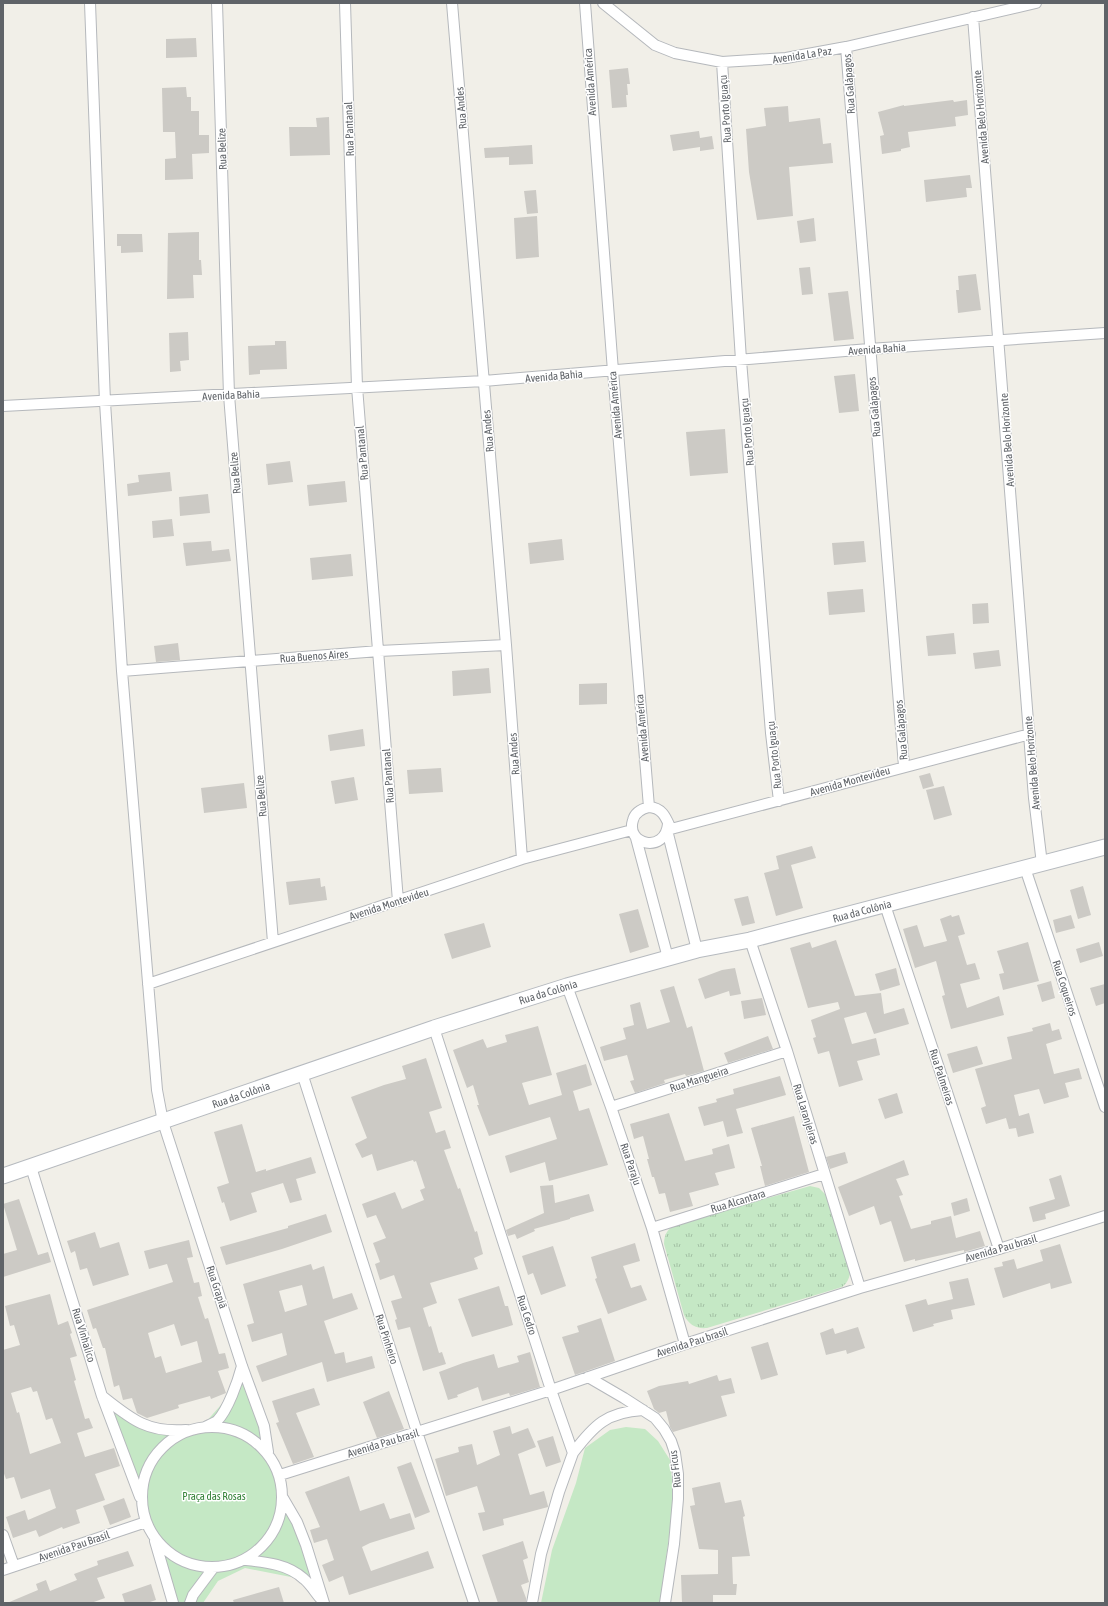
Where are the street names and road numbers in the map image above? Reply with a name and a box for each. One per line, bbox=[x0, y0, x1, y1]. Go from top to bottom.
street label: Avenida La Paz bbox=[772, 44, 832, 66]
street label: Avenida América bbox=[582, 48, 598, 116]
street label: Rua Galápagos bbox=[841, 53, 857, 115]
street label: Avenida Belo Horizonte bbox=[971, 70, 991, 164]
street label: Rua Porto Iguaçu bbox=[717, 75, 733, 143]
street label: Rua Andes bbox=[453, 86, 469, 130]
street label: Rua Pantanal bbox=[342, 101, 356, 157]
street label: Rua Belize bbox=[215, 128, 229, 170]
street label: Avenida Bahia bbox=[848, 341, 906, 357]
street label: Avenida Bahia bbox=[525, 368, 583, 384]
street label: Avenida América bbox=[606, 371, 624, 439]
street label: Rua Galápagos bbox=[865, 376, 883, 438]
street label: Avenida Bahia bbox=[202, 387, 260, 403]
street label: Avenida Belo Horizonte bbox=[998, 393, 1016, 487]
street label: Rua Porto Iguaçu bbox=[738, 398, 756, 466]
street label: Rua Andes bbox=[480, 409, 496, 453]
street label: Rua Pantanal bbox=[354, 425, 370, 481]
street label: Rua Belize bbox=[227, 452, 243, 494]
street label: Rua Buenos Aires bbox=[279, 648, 349, 664]
street label: Avenida América bbox=[633, 694, 651, 762]
street label: Rua Galápagos bbox=[892, 699, 910, 761]
street label: Avenida Belo Horizonte bbox=[1022, 716, 1042, 810]
street label: Rua Porto Iguaçu bbox=[764, 721, 784, 789]
street label: Rua Andes bbox=[507, 732, 521, 775]
street label: Rua Pantanal bbox=[380, 748, 396, 804]
street label: Avenida Montevideu bbox=[808, 764, 892, 798]
street label: Rua Belize bbox=[253, 775, 269, 817]
street label: Avenida Montevideu bbox=[348, 885, 430, 923]
street label: Rua da Colônia bbox=[831, 897, 893, 925]
street label: Rua Coqueiros bbox=[1050, 959, 1080, 1017]
street label: Rua da Colônia bbox=[517, 977, 579, 1007]
street label: Rua Palmeiras bbox=[927, 1048, 957, 1107]
street label: Rua Mangueira bbox=[668, 1064, 730, 1094]
street label: Rua da Colônia bbox=[211, 1080, 271, 1110]
street label: Rua Laranjeiras bbox=[791, 1082, 821, 1146]
street label: Rua Paraju bbox=[618, 1141, 644, 1187]
street label: Rua Alcantara bbox=[709, 1187, 767, 1215]
street label: Avenida Pau brasil bbox=[964, 1232, 1038, 1264]
street label: Rua Grapiã bbox=[204, 1264, 230, 1310]
street label: Rua Cedro bbox=[515, 1294, 539, 1336]
street label: Rua Vinhalico bbox=[70, 1307, 98, 1363]
street label: Rua Pinheiro bbox=[373, 1313, 401, 1365]
street label: Avenida Pau brasil bbox=[655, 1325, 729, 1359]
street label: Avenida Pau brasil bbox=[346, 1426, 420, 1460]
street label: Rua Ficus bbox=[667, 1449, 683, 1488]
street label: Avenida Pau Brasil bbox=[37, 1528, 111, 1564]

